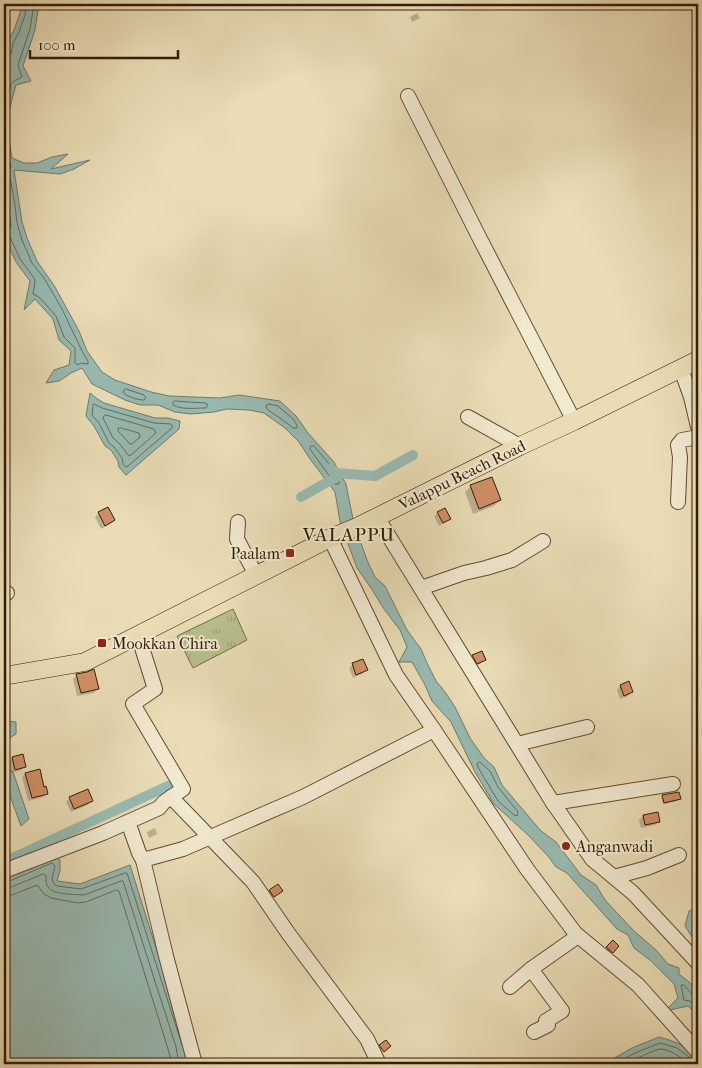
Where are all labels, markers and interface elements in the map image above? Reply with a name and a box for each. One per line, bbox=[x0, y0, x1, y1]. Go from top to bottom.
scale bar bbox=[30, 28, 178, 60]
text: 100 m bbox=[38, 36, 76, 54]
street label: Valappu Beach Road bbox=[394, 436, 529, 514]
district label: VALAPPU bbox=[302, 524, 395, 546]
place label: Paalam bbox=[231, 544, 281, 563]
marker: Paalam bbox=[284, 547, 296, 559]
place label: Mookkan Chira bbox=[112, 634, 218, 653]
marker: Mookkan Chira bbox=[96, 637, 108, 649]
place label: Anganwadi bbox=[575, 837, 653, 856]
marker: Anganwadi bbox=[560, 840, 572, 852]

